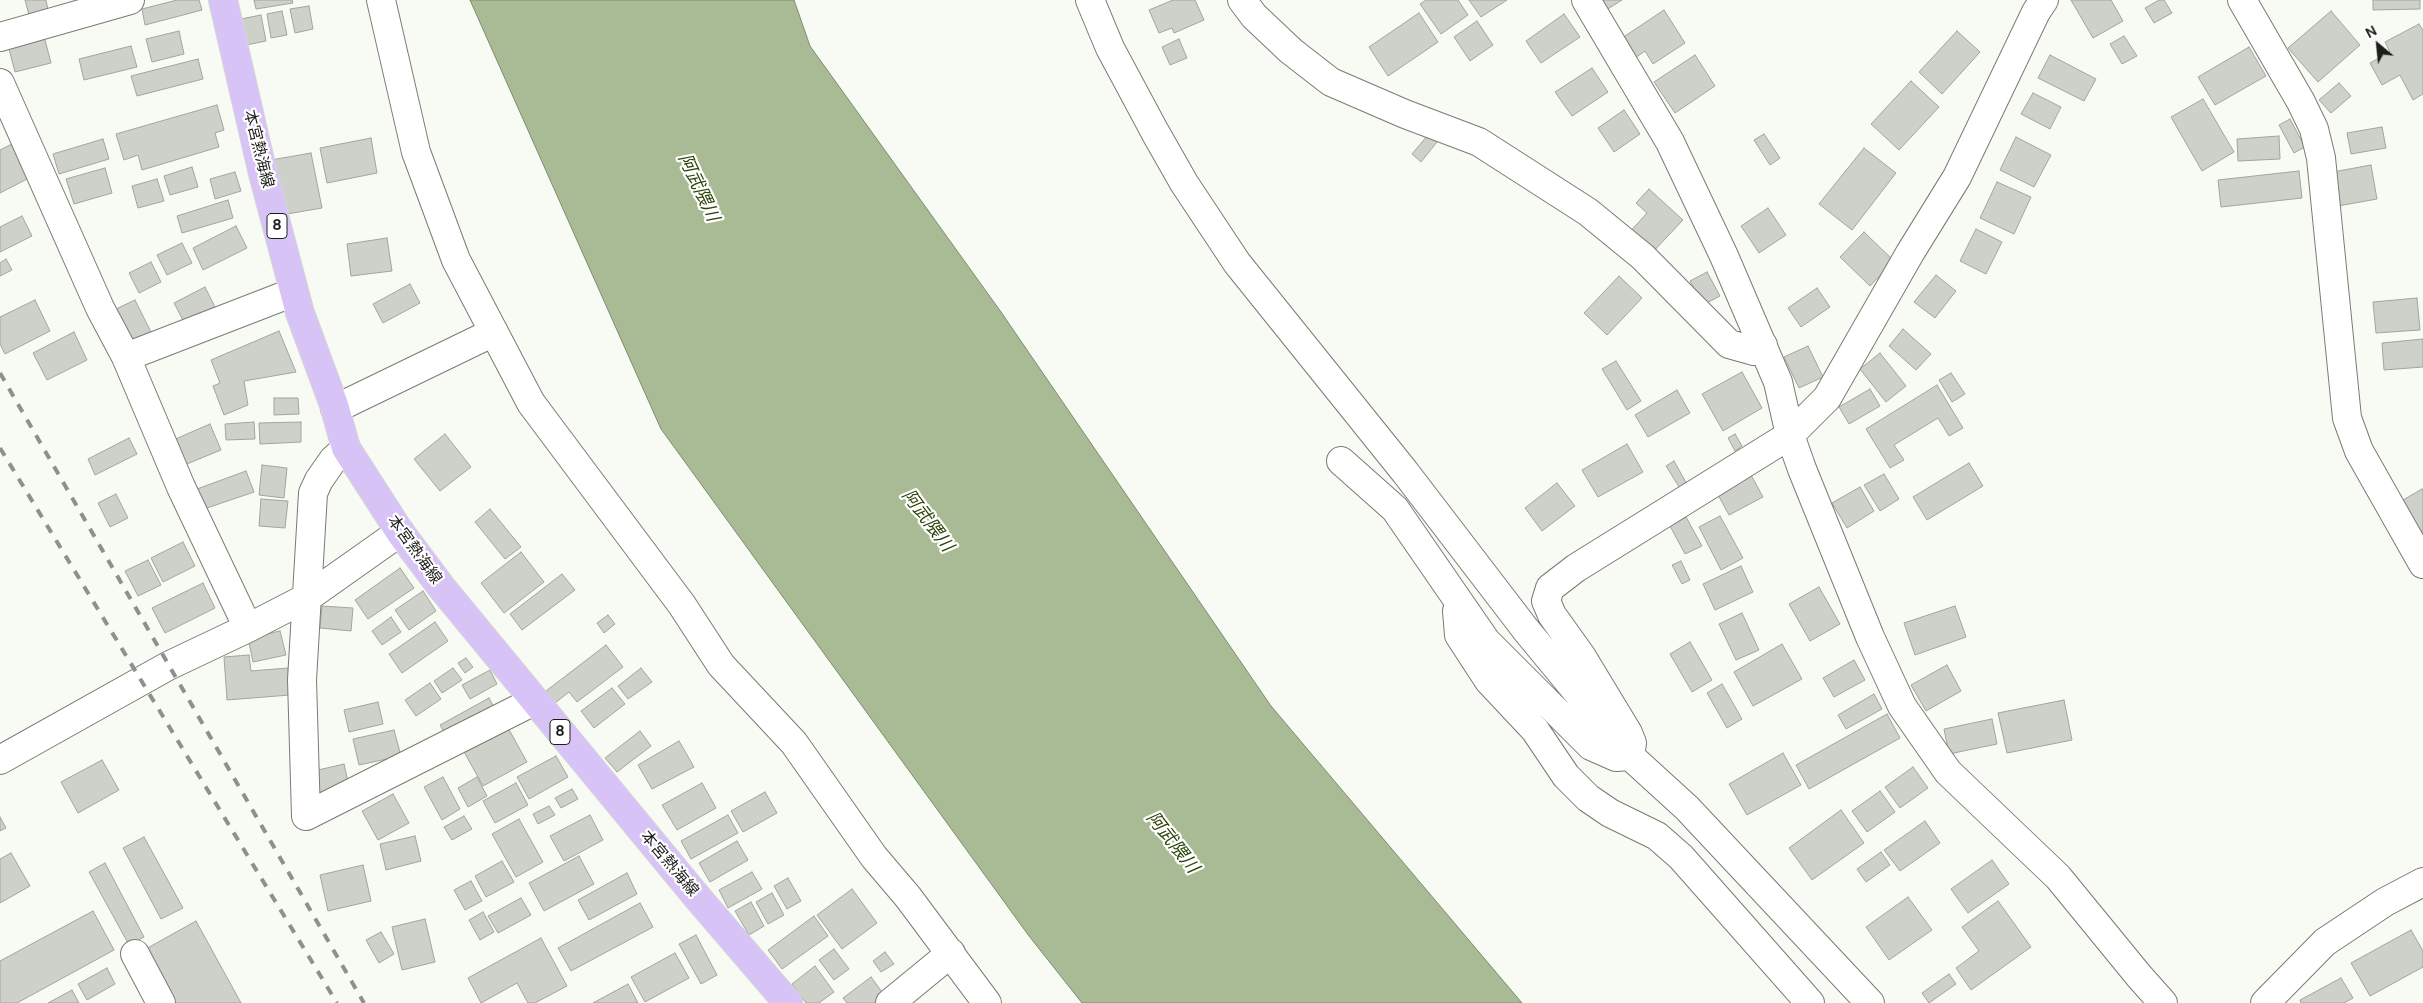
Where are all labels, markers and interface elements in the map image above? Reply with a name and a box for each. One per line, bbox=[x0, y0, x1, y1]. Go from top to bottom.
north arrow bbox=[2353, 20, 2403, 70]
text: N bbox=[2362, 21, 2380, 42]
street label: 本宮熱海線 bbox=[239, 108, 277, 190]
water label: 阿武隈川 bbox=[673, 151, 723, 225]
road number: 8 bbox=[267, 214, 287, 238]
water label: 阿武隈川 bbox=[897, 486, 957, 556]
street label: 本宮熱海線 bbox=[383, 512, 445, 588]
road number: 8 bbox=[550, 720, 570, 744]
water label: 阿武隈川 bbox=[1141, 808, 1203, 878]
street label: 本宮熱海線 bbox=[636, 827, 702, 901]

